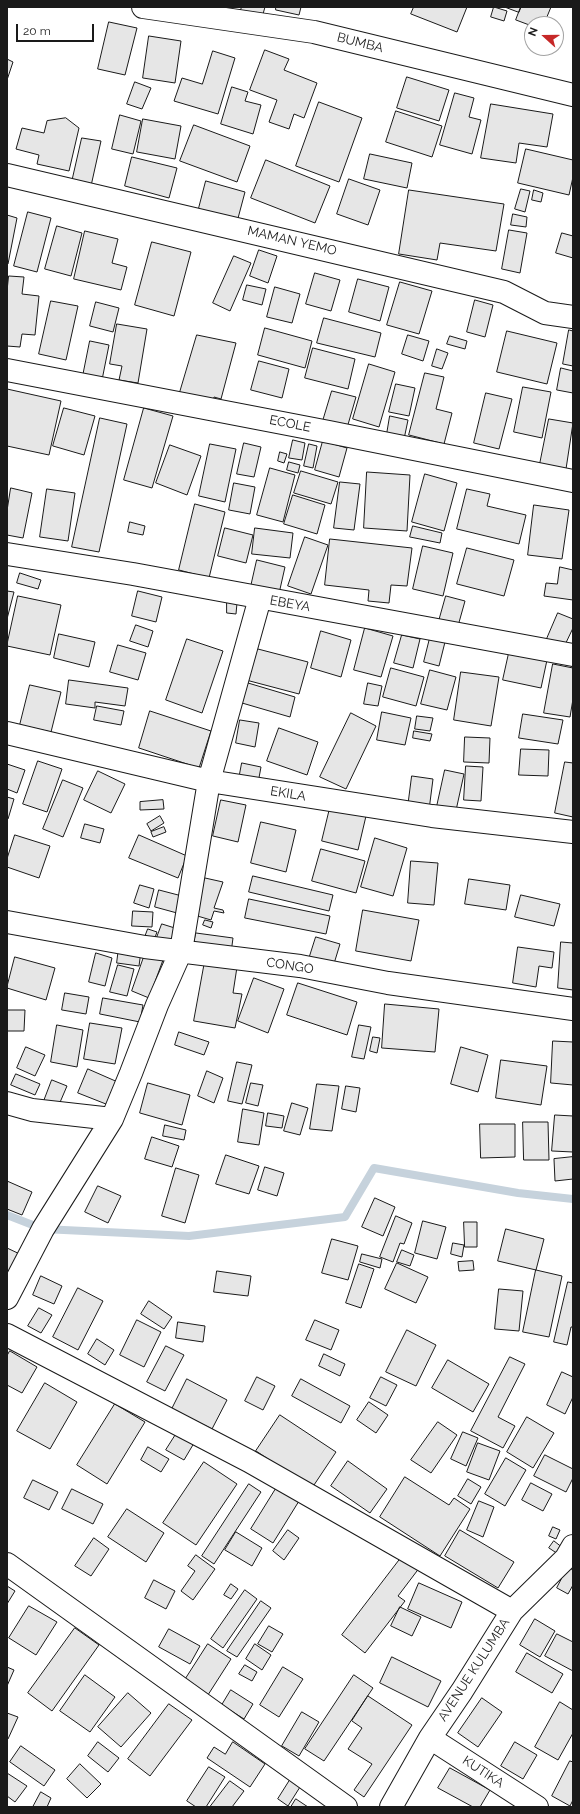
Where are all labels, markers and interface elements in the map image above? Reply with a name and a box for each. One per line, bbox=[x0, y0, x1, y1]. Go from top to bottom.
scale bar bbox=[18, 16, 96, 42]
north arrow bbox=[524, 16, 564, 56]
text: 20 m bbox=[23, 24, 51, 38]
text: N bbox=[526, 26, 541, 38]
street label: BUMBA bbox=[335, 30, 385, 56]
street label: MAMAN YEMO bbox=[246, 223, 338, 259]
street label: ECOLE bbox=[268, 412, 312, 436]
street label: EBEYA bbox=[269, 593, 311, 615]
street label: EKILA bbox=[269, 783, 307, 805]
street label: CONGO bbox=[265, 955, 315, 977]
street label: AVENUE KULUMBA bbox=[435, 1616, 513, 1724]
street label: KUTIKA bbox=[459, 1753, 507, 1791]

